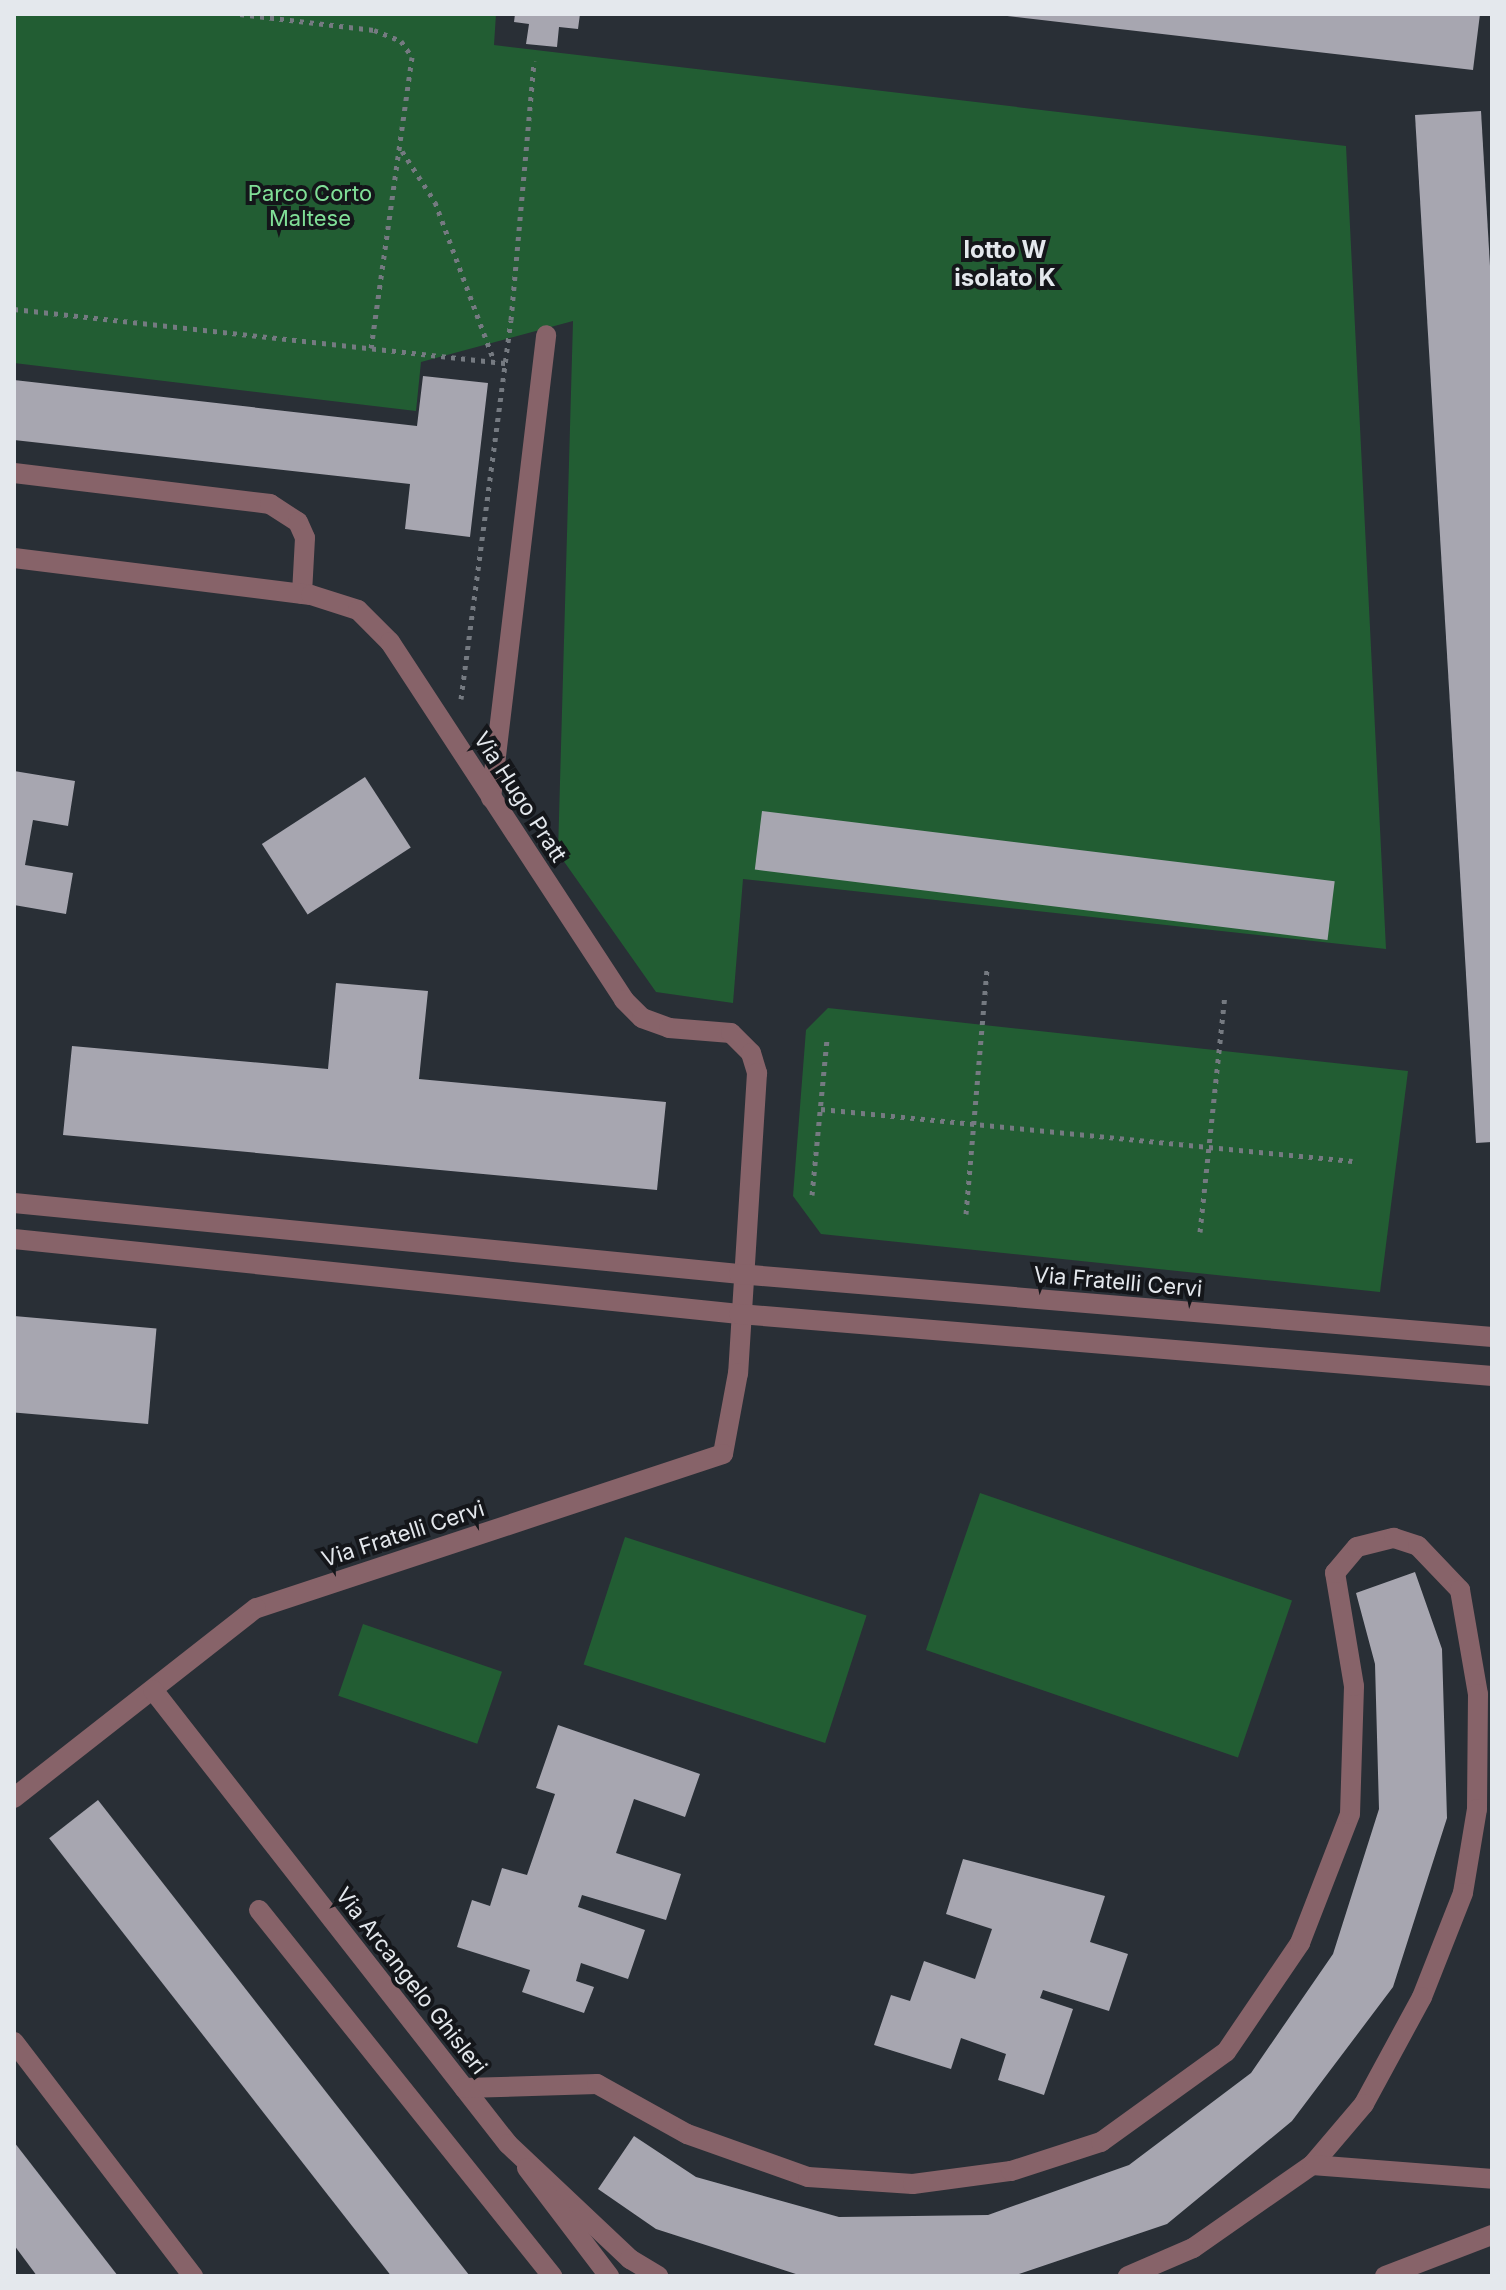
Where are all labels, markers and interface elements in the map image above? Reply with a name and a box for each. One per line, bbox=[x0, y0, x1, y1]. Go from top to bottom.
park label: Parco Corto Maltese bbox=[248, 180, 372, 232]
district label: lotto W isolato K bbox=[954, 236, 1056, 292]
street label: Via Hugo Pratt bbox=[468, 727, 572, 867]
street label: Via Fratelli Cervi bbox=[1033, 1261, 1203, 1303]
street label: Via Fratelli Cervi bbox=[318, 1495, 488, 1573]
street label: Via Arcangelo Ghisleri bbox=[330, 1882, 492, 2080]

